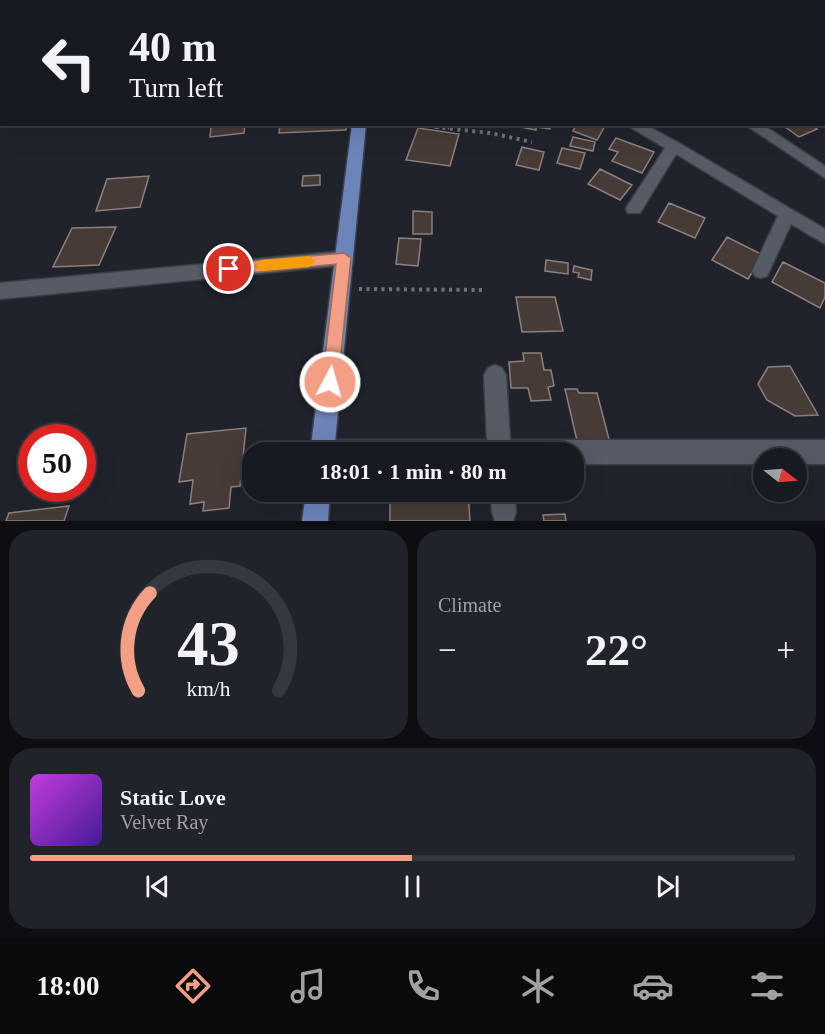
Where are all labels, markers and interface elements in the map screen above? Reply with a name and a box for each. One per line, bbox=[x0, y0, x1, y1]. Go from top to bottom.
icon: left bbox=[30, 24, 108, 102]
text: 40 m bbox=[129, 24, 217, 70]
text: Turn left bbox=[129, 73, 223, 103]
pin bbox=[203, 243, 254, 294]
icon: arrive bbox=[212, 252, 245, 285]
position arrow bbox=[298, 350, 362, 414]
speed limit sign: 50 bbox=[18, 424, 96, 502]
north arrow bbox=[753, 448, 807, 502]
map controls bbox=[753, 448, 807, 502]
text: 18:01 · 1 min · 80 m bbox=[320, 459, 507, 484]
text: Climate bbox=[438, 594, 501, 616]
text: 43 bbox=[177, 609, 240, 678]
text: 22° bbox=[585, 625, 648, 675]
text: − bbox=[438, 632, 457, 668]
text: + bbox=[776, 632, 795, 668]
text: km/h bbox=[186, 678, 231, 702]
text: Static Love bbox=[120, 785, 226, 810]
text: Velvet Ray bbox=[120, 811, 208, 833]
icon: previous bbox=[141, 870, 174, 903]
icon: pause bbox=[396, 870, 429, 903]
icon: next bbox=[651, 870, 684, 903]
icon: directions bbox=[172, 965, 214, 1007]
icon: music bbox=[287, 965, 329, 1007]
icon: phone bbox=[402, 965, 444, 1007]
icon: climate bbox=[517, 965, 559, 1007]
icon: car bbox=[632, 965, 674, 1007]
icon: filters bbox=[746, 965, 788, 1007]
text: 18:00 bbox=[36, 971, 99, 1001]

